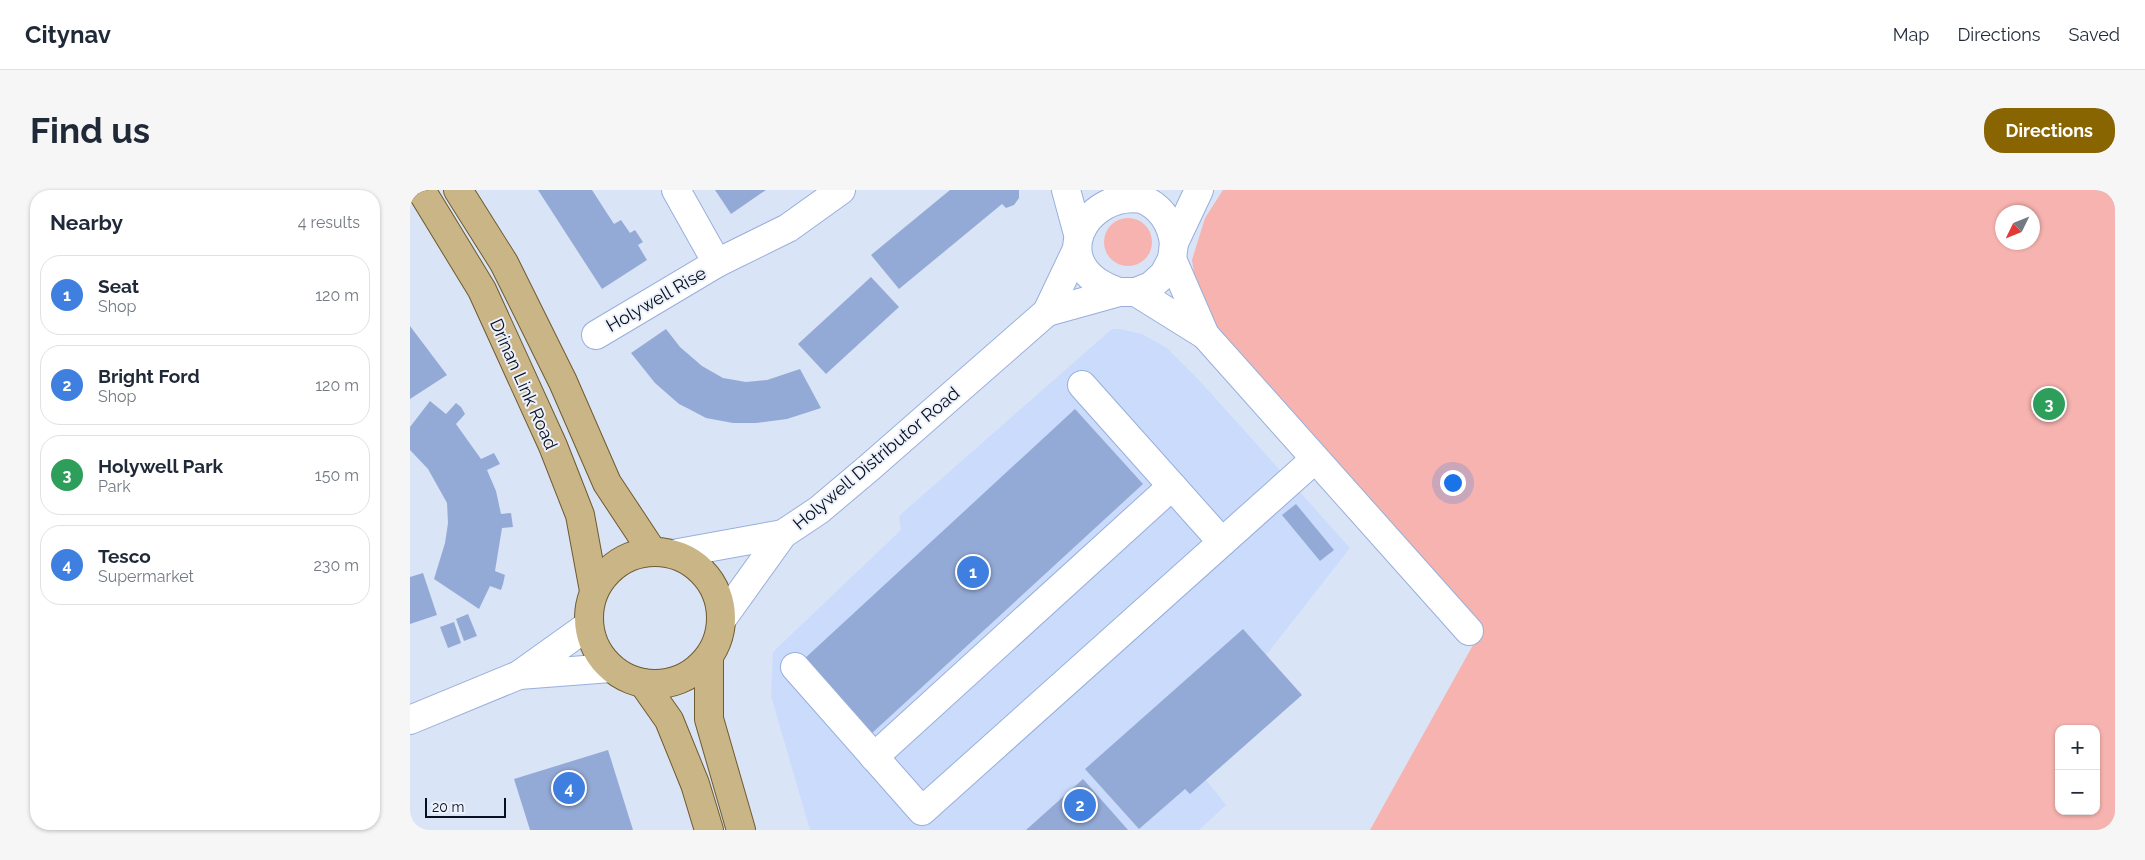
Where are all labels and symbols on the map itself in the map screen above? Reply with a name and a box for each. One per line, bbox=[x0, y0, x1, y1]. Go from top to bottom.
north arrow bbox=[1995, 205, 2040, 250]
street label: Holywell Rise bbox=[602, 262, 710, 336]
street label: Drinan Link Road bbox=[486, 315, 562, 453]
street label: Holywell Distributor Road bbox=[789, 382, 963, 534]
pin: 3 bbox=[2033, 385, 2065, 423]
your location bbox=[1440, 470, 1466, 496]
pin: 1 bbox=[957, 553, 989, 591]
pin: 4 bbox=[553, 769, 585, 807]
pin: 2 bbox=[1064, 786, 1096, 824]
scale bar bbox=[425, 795, 506, 818]

